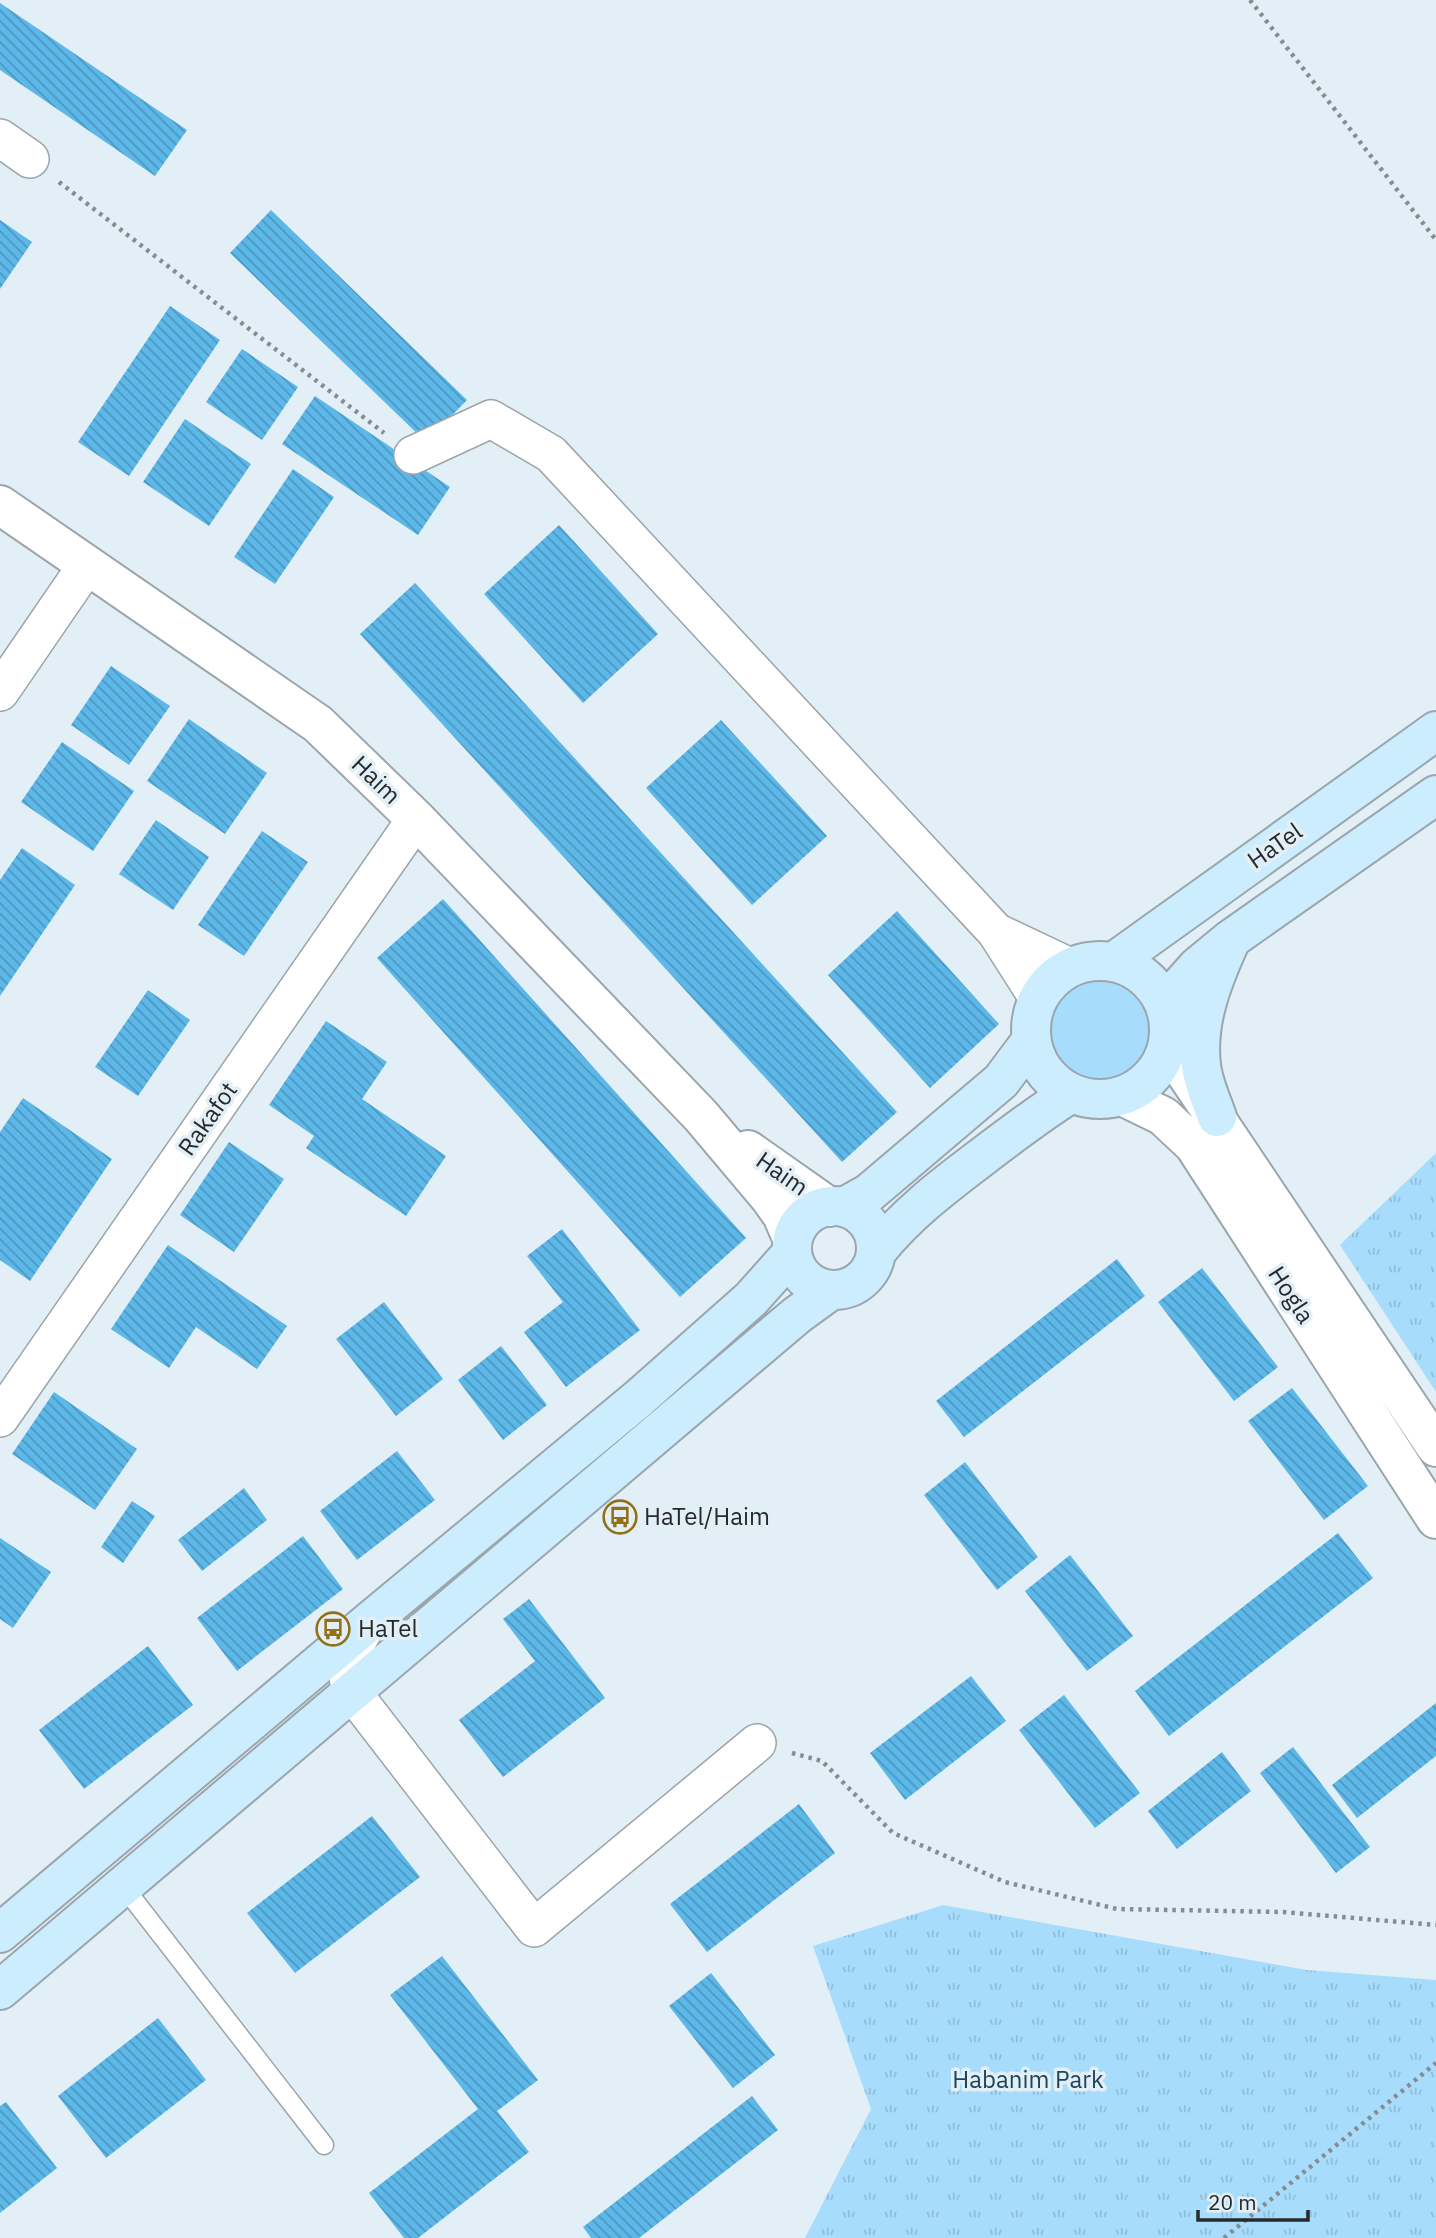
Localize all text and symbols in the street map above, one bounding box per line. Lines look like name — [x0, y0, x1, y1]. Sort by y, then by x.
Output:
street label: Haim — [345, 748, 408, 811]
street label: HaTel — [1241, 815, 1308, 875]
street label: Rakafot — [170, 1075, 244, 1162]
street label: Haim — [750, 1144, 815, 1203]
street label: Hogla — [1261, 1260, 1322, 1329]
bus stop icon: HaTel/Haim — [601, 1498, 639, 1536]
place label: HaTel/Haim — [644, 1500, 770, 1532]
bus stop icon: HaTel — [314, 1610, 352, 1648]
place label: HaTel — [358, 1612, 418, 1644]
park label: Habanim Park — [952, 2063, 1104, 2095]
scale bar — [1198, 2178, 1308, 2222]
text: 20 m — [1208, 2188, 1257, 2216]

